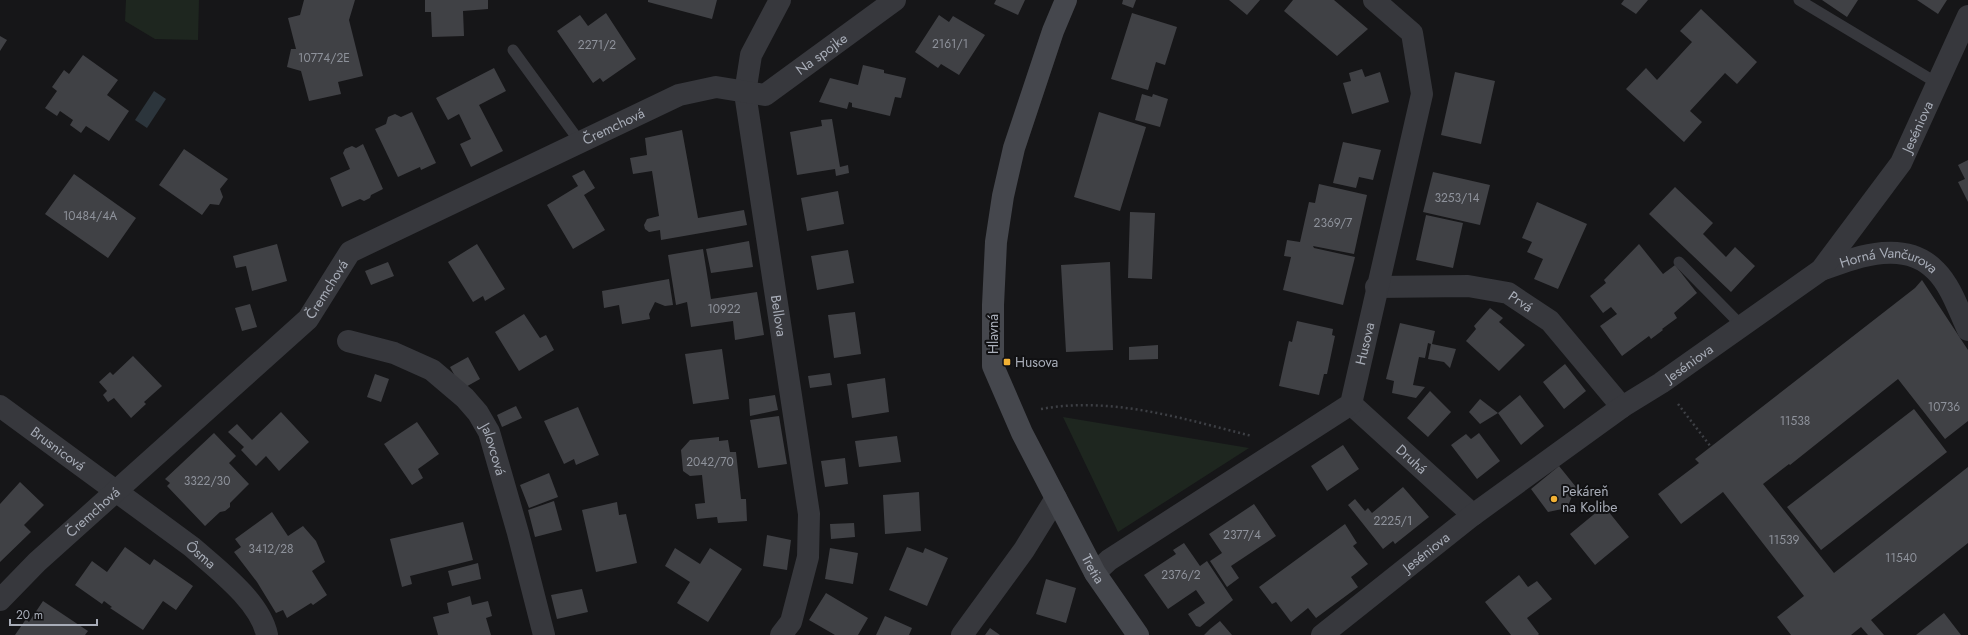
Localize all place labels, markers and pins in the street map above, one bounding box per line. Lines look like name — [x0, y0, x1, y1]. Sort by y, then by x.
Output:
place label: Husova — [1015, 352, 1058, 372]
marker: Husova — [1002, 357, 1012, 367]
place label: Pekáreň na Kolibe — [1562, 481, 1617, 517]
marker: Pekáreň na Kolibe — [1549, 494, 1559, 504]

